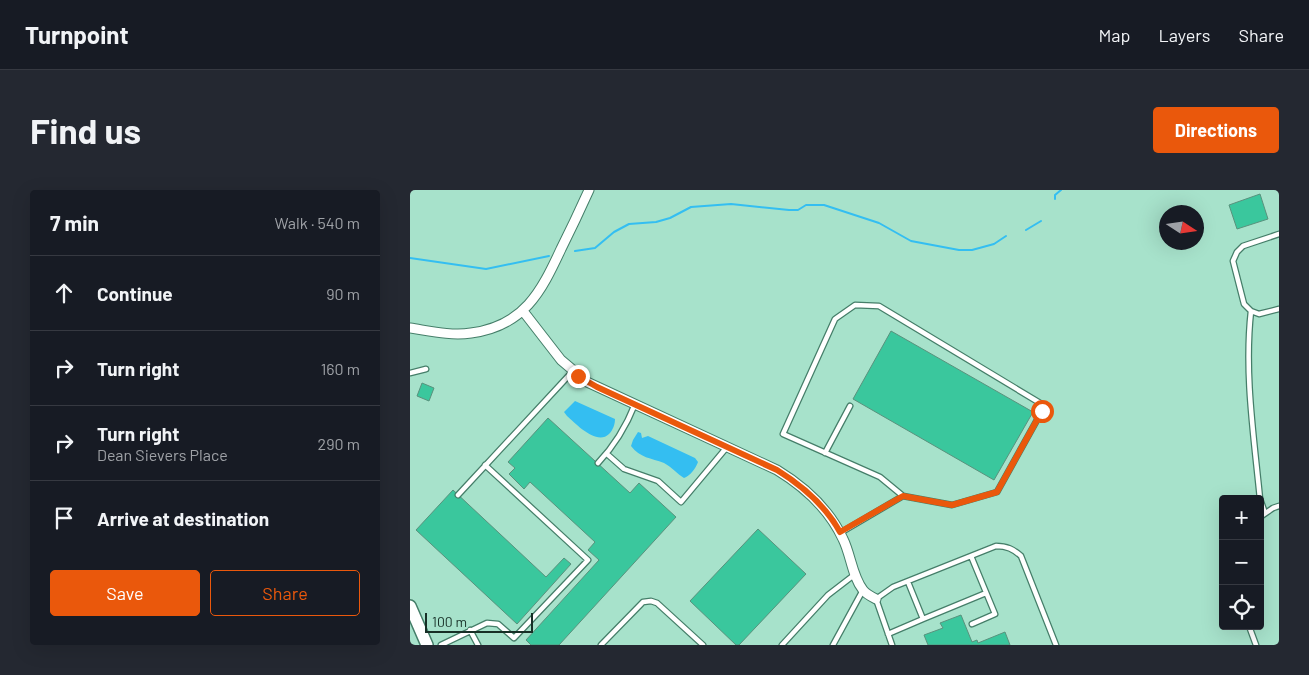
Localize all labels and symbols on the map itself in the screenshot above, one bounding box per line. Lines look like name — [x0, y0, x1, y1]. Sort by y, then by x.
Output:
north arrow — [1159, 205, 1204, 250]
route end — [567, 365, 590, 388]
route start — [1031, 400, 1054, 423]
scale bar — [425, 610, 532, 633]

